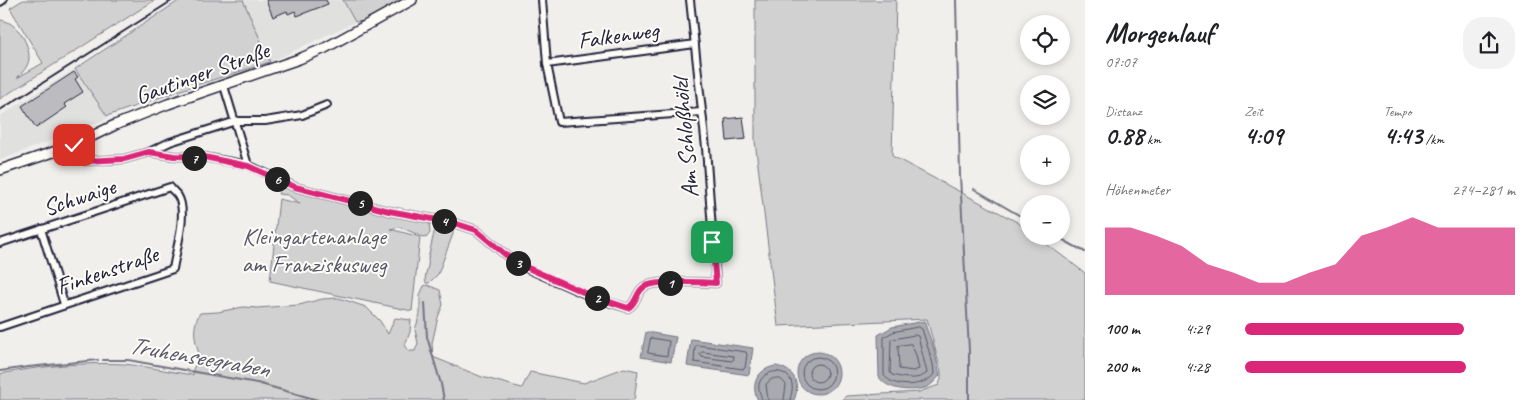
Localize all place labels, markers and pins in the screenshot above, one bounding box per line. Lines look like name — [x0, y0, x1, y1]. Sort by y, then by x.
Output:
pin — [53, 124, 95, 166]
pin: 7 — [182, 146, 206, 170]
pin: 6 — [264, 166, 290, 192]
pin: 5 — [348, 190, 372, 216]
pin: 4 — [432, 208, 456, 234]
pin — [691, 221, 733, 263]
pin: 3 — [506, 250, 530, 276]
pin: 1 — [658, 270, 682, 296]
pin: 2 — [584, 286, 610, 310]

